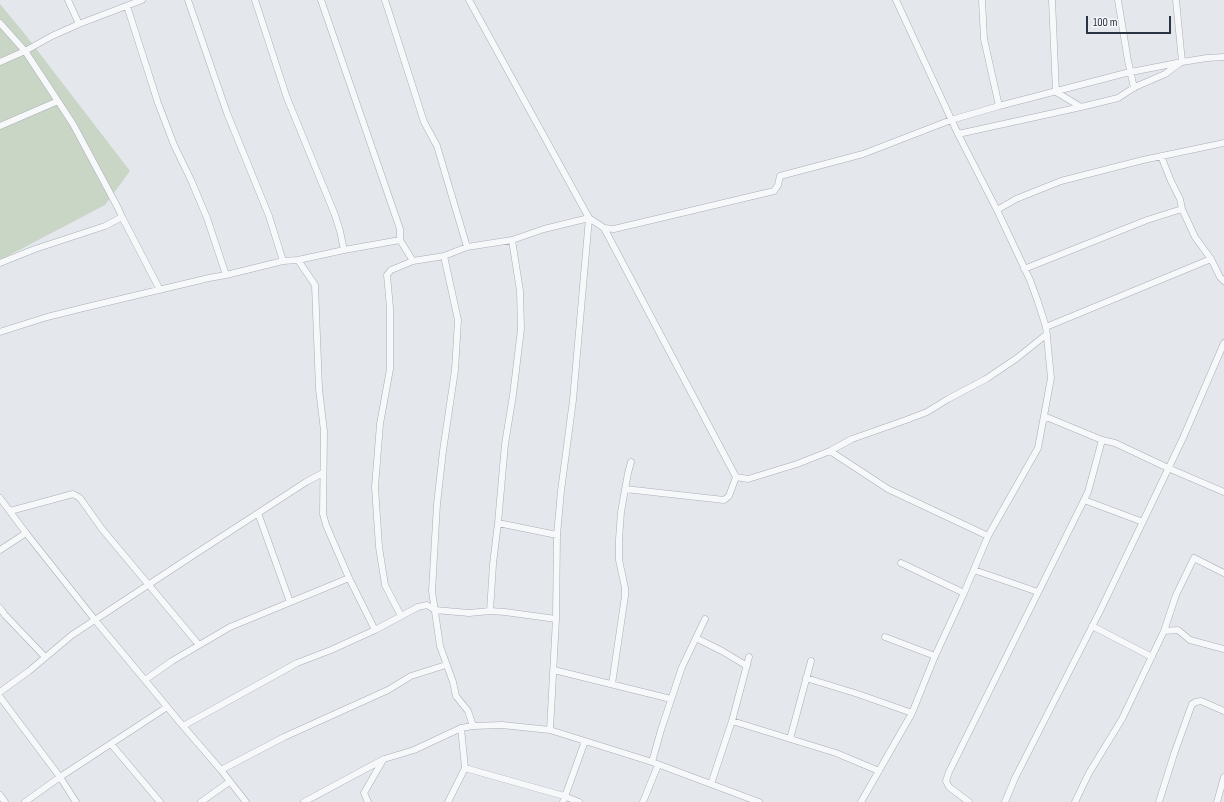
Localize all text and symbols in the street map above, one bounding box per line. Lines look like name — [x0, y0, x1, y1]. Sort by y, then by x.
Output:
scale bar — [1088, 8, 1173, 34]
text: 100 m — [1093, 15, 1118, 30]

